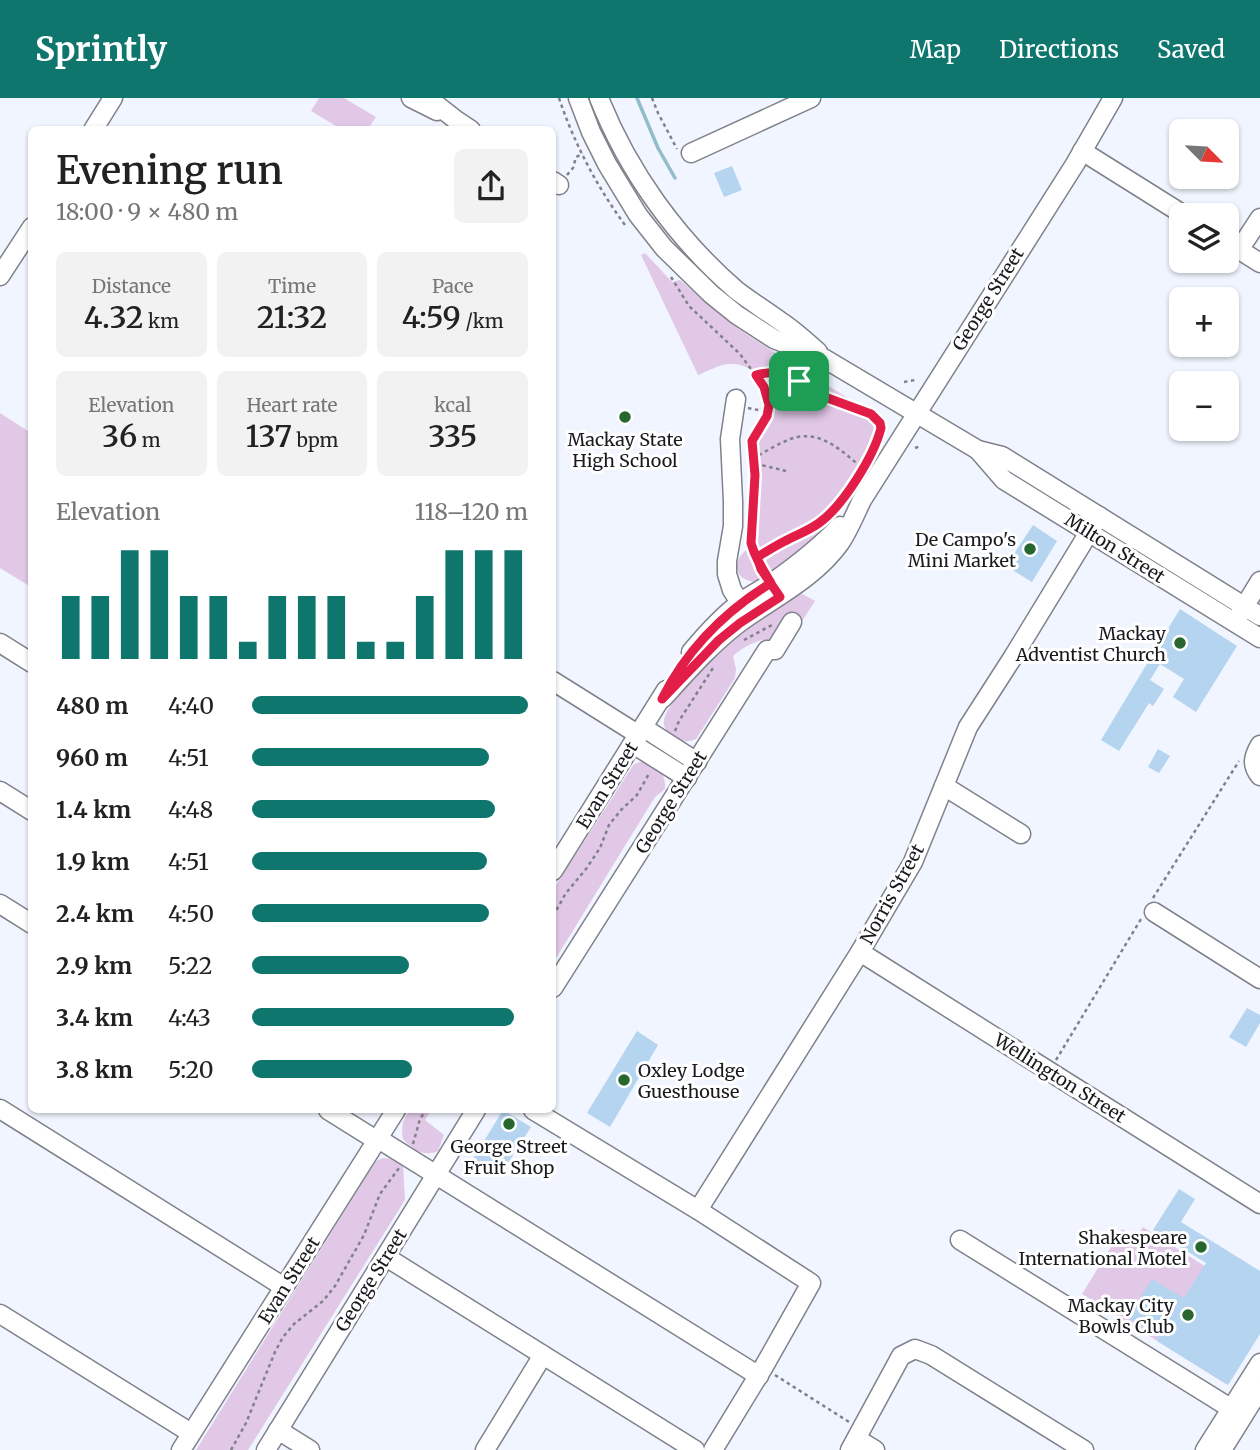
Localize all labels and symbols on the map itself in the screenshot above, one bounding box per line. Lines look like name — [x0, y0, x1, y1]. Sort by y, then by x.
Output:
north arrow — [1169, 119, 1239, 189]
street label: George Street — [947, 243, 1029, 355]
pin — [769, 351, 829, 411]
marker: Mackay State High School — [617, 409, 633, 425]
place label: Mackay State High School — [567, 428, 683, 472]
street label: Milton Street — [1061, 508, 1169, 588]
place label: De Campo's Mini Market — [908, 528, 1016, 572]
marker: De Campo's Mini Market — [1022, 541, 1038, 557]
place label: Mackay Adventist Church — [1015, 622, 1167, 666]
marker: Mackay Adventist Church — [1172, 635, 1188, 651]
street label: Evan Street — [571, 737, 643, 833]
street label: George Street — [630, 746, 712, 858]
street label: Norris Street — [855, 840, 929, 948]
street label: Wellington Street — [989, 1028, 1130, 1128]
place label: Oxley Lodge Guesthouse — [638, 1059, 745, 1103]
marker: Oxley Lodge Guesthouse — [616, 1072, 632, 1088]
marker: George Street Fruit Shop — [501, 1116, 517, 1132]
place label: George Street Fruit Shop — [450, 1135, 568, 1179]
street label: George Street — [330, 1224, 412, 1336]
place label: Shakespeare International Motel — [1019, 1226, 1187, 1270]
street label: Evan Street — [253, 1232, 325, 1328]
marker: Shakespeare International Motel — [1193, 1239, 1209, 1255]
place label: Mackay City Bowls Club — [1067, 1294, 1175, 1338]
marker: Mackay City Bowls Club — [1180, 1307, 1196, 1323]

